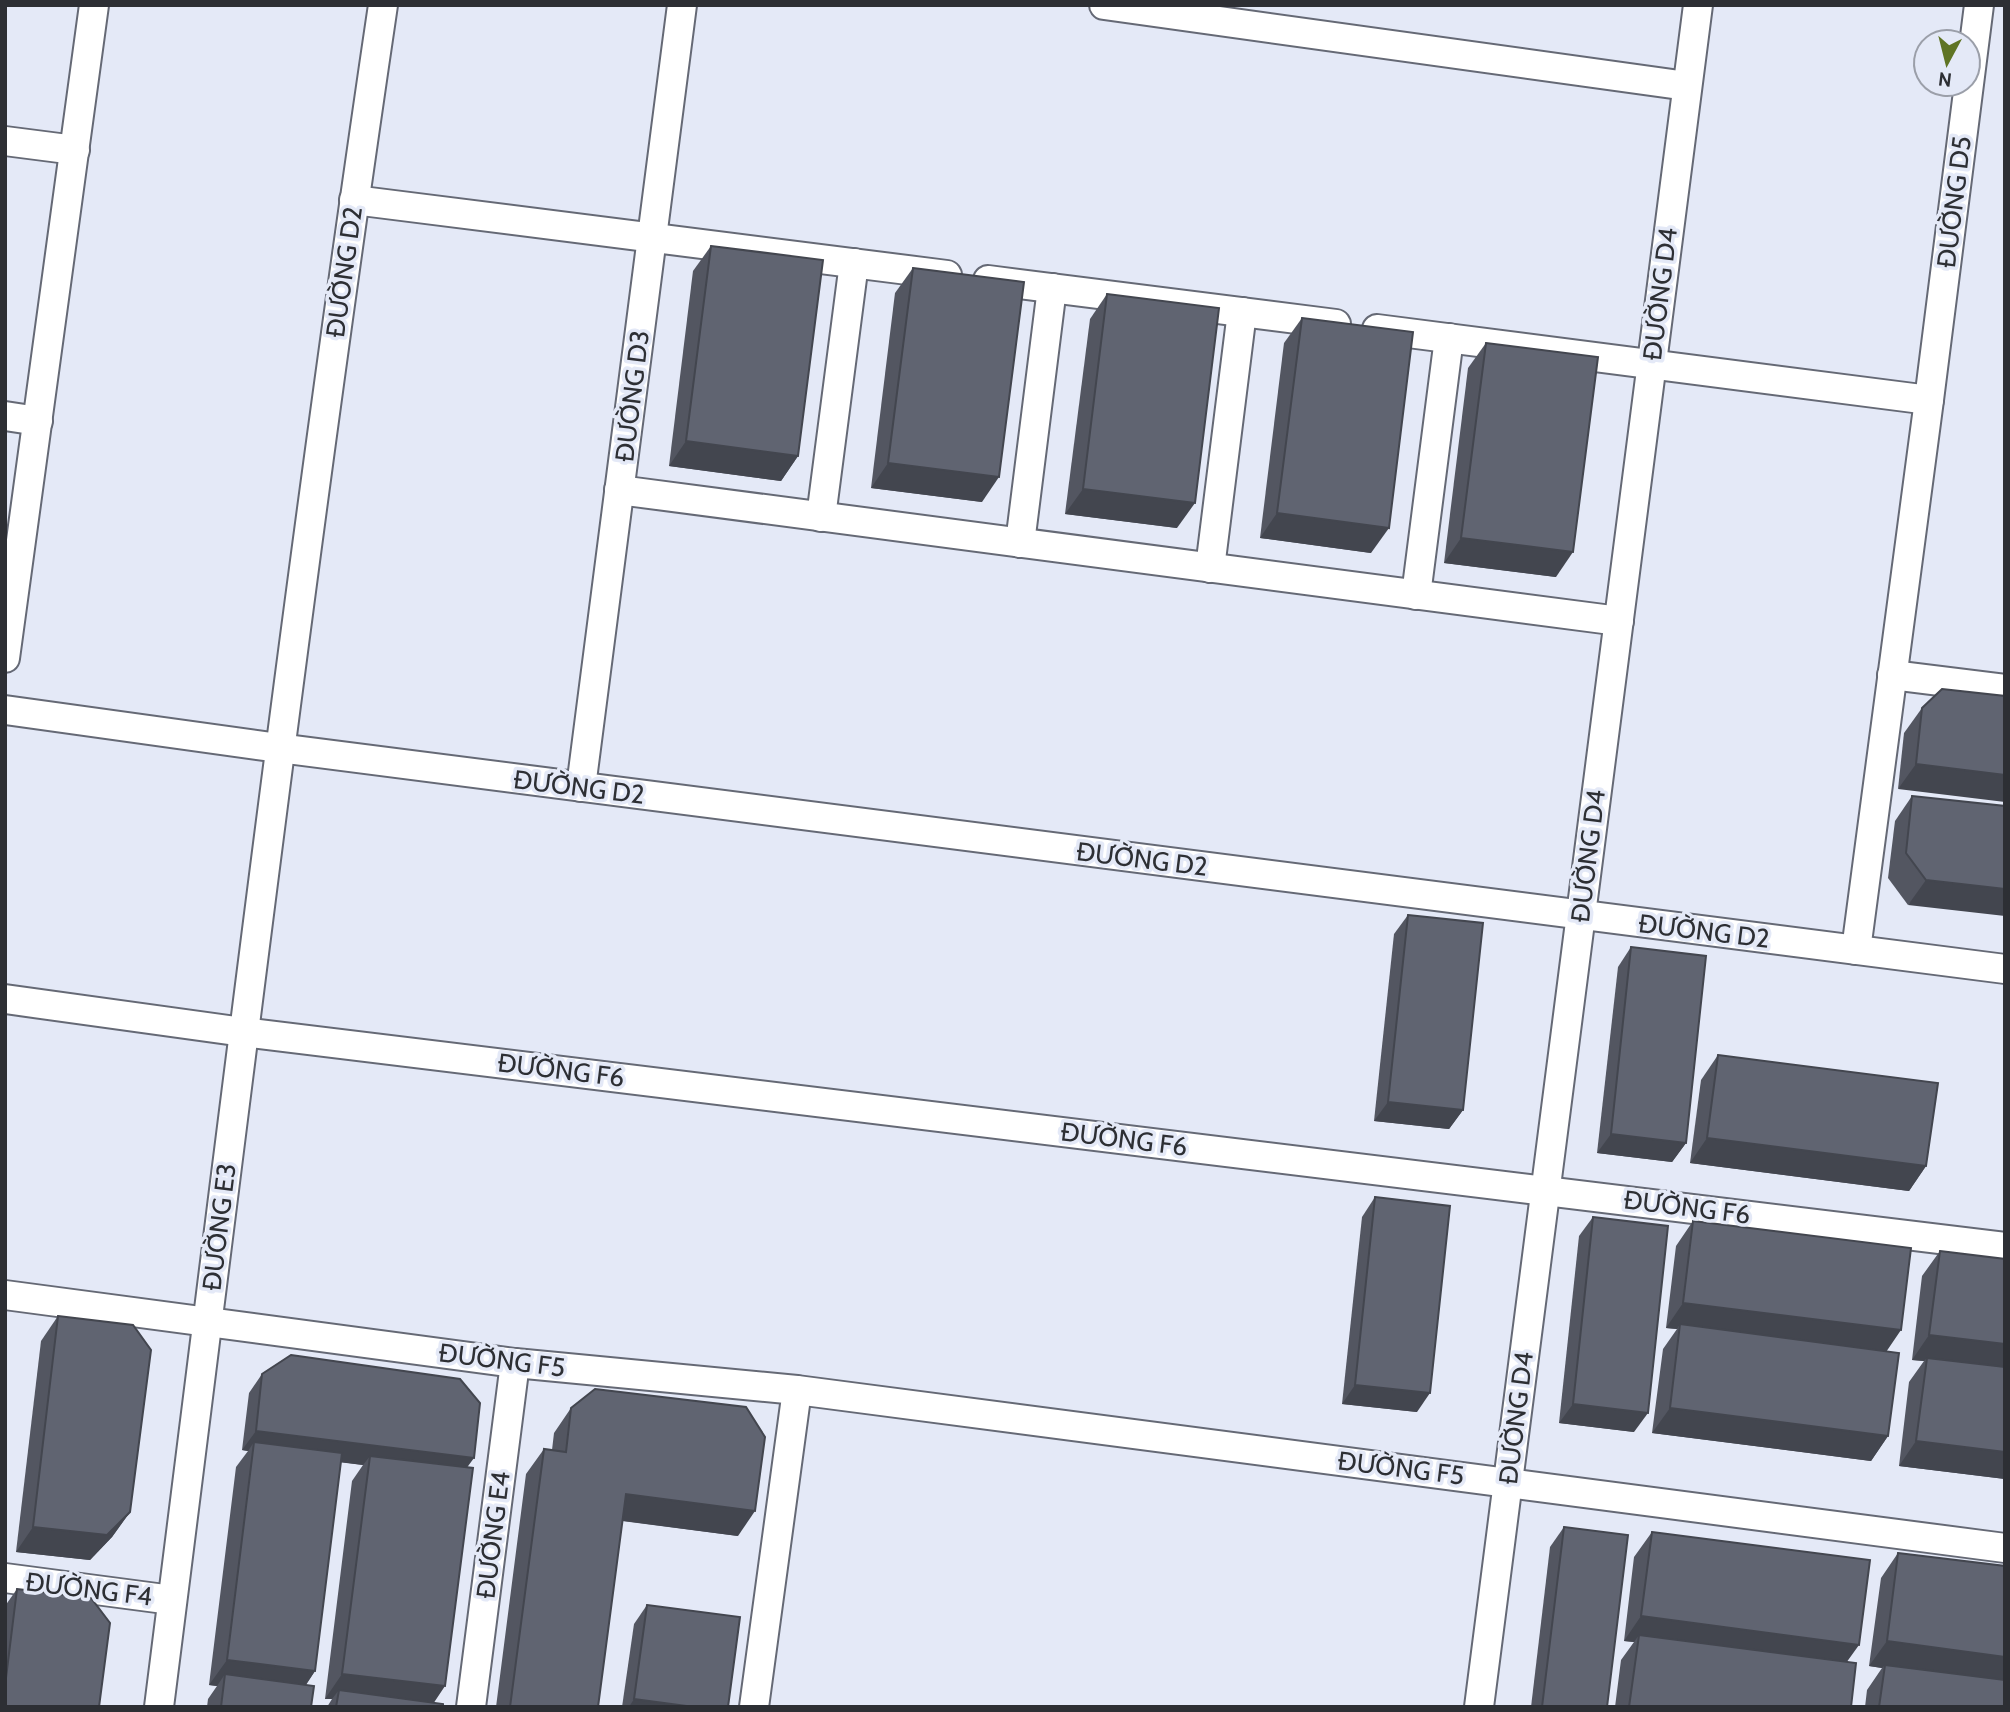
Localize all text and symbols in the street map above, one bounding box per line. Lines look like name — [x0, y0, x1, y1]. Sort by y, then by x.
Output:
north arrow — [1912, 28, 1982, 98]
text: N — [1937, 67, 1953, 92]
street label: ĐƯỜNG D5 — [1930, 134, 1978, 270]
street label: ĐƯỜNG D2 — [319, 204, 369, 340]
street label: ĐƯỜNG D4 — [1636, 226, 1684, 362]
street label: ĐƯỜNG D3 — [608, 328, 656, 464]
street label: ĐƯỜNG D2 — [512, 763, 646, 811]
street label: ĐƯỜNG D4 — [1564, 788, 1612, 924]
street label: ĐƯỜNG D2 — [1075, 835, 1209, 883]
street label: ĐƯỜNG D2 — [1637, 907, 1771, 955]
street label: ĐƯỜNG F6 — [496, 1046, 626, 1094]
street label: ĐƯỜNG F6 — [1059, 1115, 1189, 1163]
street label: ĐƯỜNG E3 — [195, 1162, 243, 1292]
street label: ĐƯỜNG F6 — [1622, 1183, 1752, 1231]
street label: ĐƯỜNG F5 — [437, 1336, 567, 1384]
street label: ĐƯỜNG D4 — [1492, 1350, 1540, 1486]
street label: ĐƯỜNG F5 — [1336, 1444, 1466, 1492]
street label: ĐƯỜNG E4 — [469, 1470, 517, 1600]
street label: ĐƯỜNG F4 — [24, 1565, 154, 1613]

